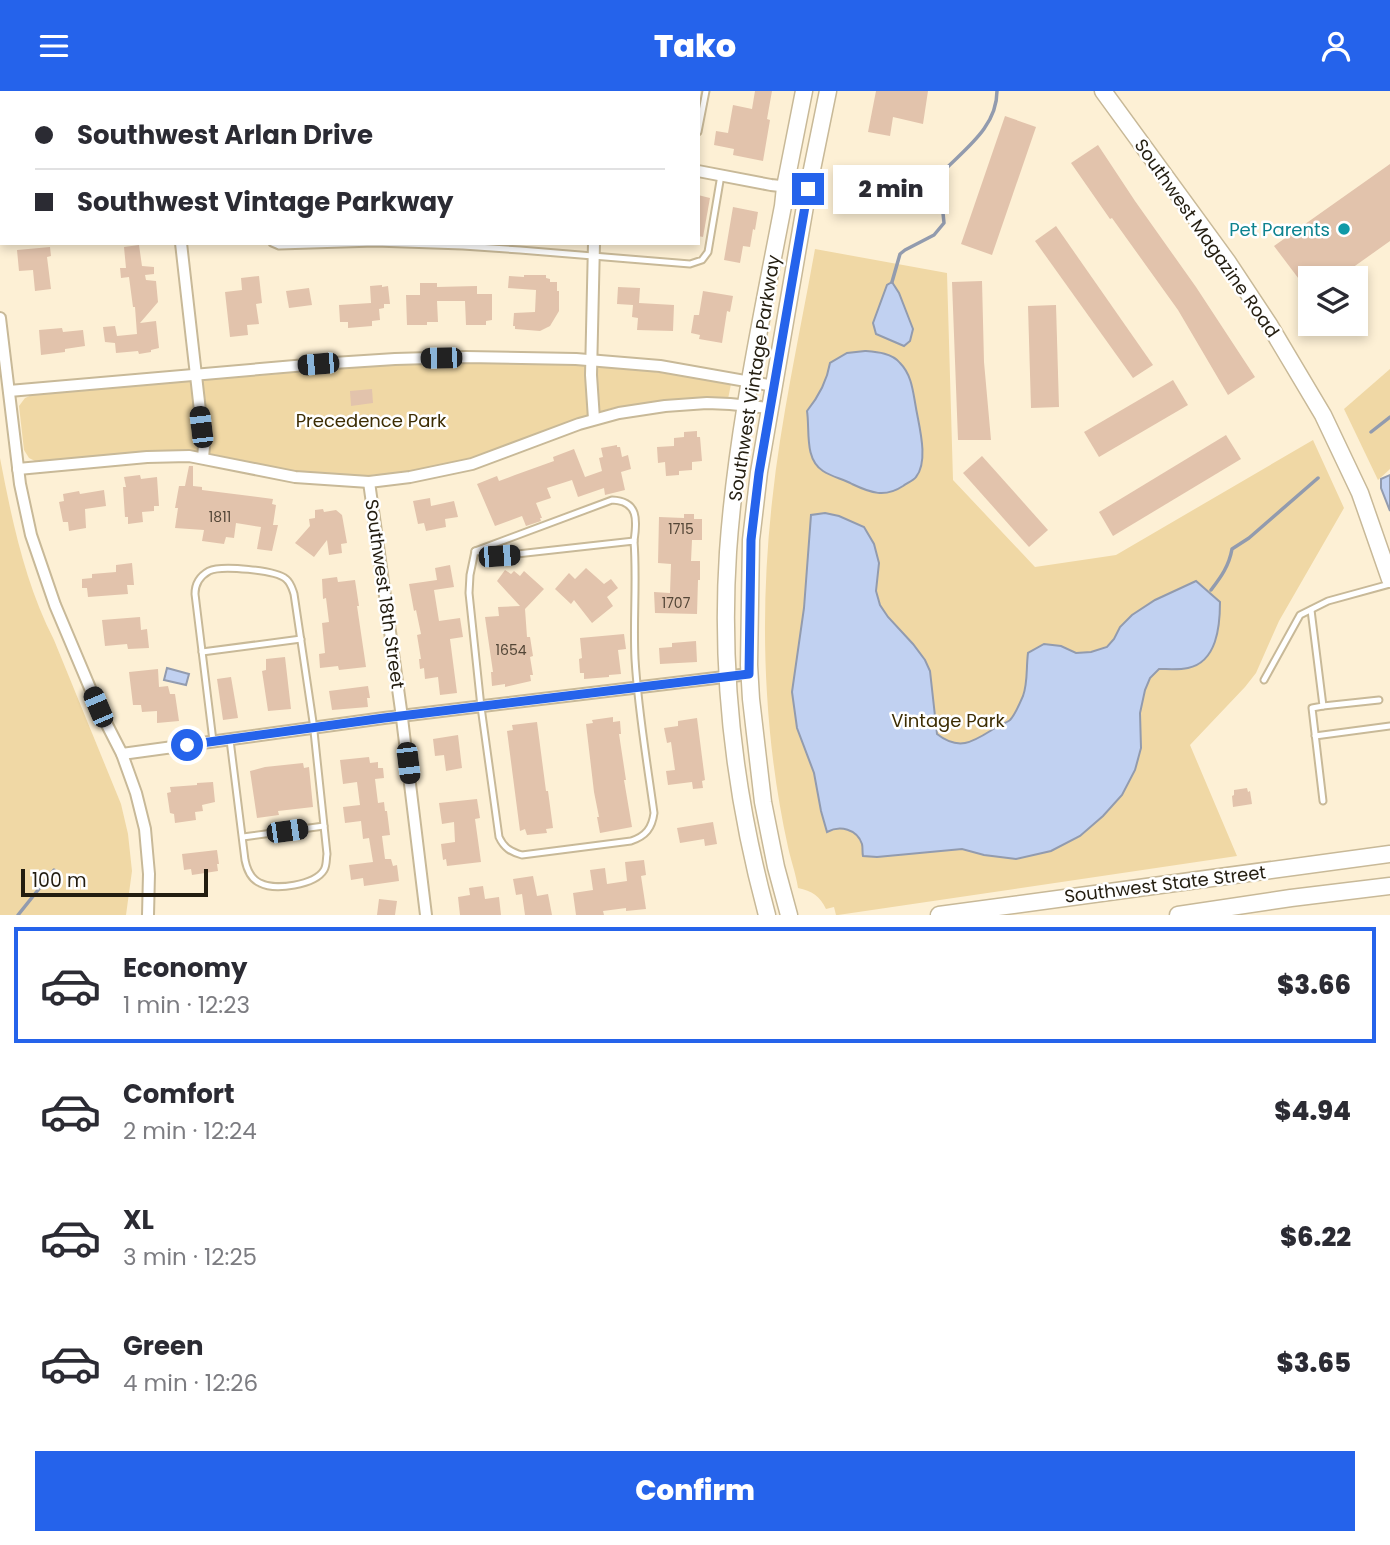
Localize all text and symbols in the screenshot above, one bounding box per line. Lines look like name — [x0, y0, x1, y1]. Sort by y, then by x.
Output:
text: Tako — [654, 23, 736, 68]
icon: menu — [35, 27, 73, 65]
icon: person — [1317, 27, 1355, 65]
text: Southwest Arlan Drive — [77, 117, 373, 153]
street label: Southwest Magazine Road — [1129, 134, 1285, 342]
callout: 2 min — [832, 165, 948, 213]
route end — [792, 173, 824, 205]
text: 2 min — [859, 173, 923, 205]
text: Southwest Vintage Parkway — [77, 184, 454, 220]
place label: Pet Parents — [1229, 217, 1330, 242]
marker: Pet Parents — [1336, 221, 1352, 237]
street label: Southwest Vintage Parkway — [722, 253, 786, 503]
map controls — [1298, 266, 1368, 336]
button: layers — [1298, 266, 1368, 336]
car — [420, 347, 463, 369]
car — [297, 352, 340, 376]
car — [189, 405, 214, 449]
park label: Precedence Park — [296, 408, 447, 433]
street label: Southwest 18th Street — [359, 498, 411, 690]
house number: 1811 — [209, 507, 231, 527]
house number: 1715 — [668, 519, 694, 539]
car — [478, 544, 521, 568]
house number: 1707 — [662, 593, 691, 613]
house number: 1654 — [496, 640, 527, 660]
car — [81, 684, 116, 730]
park label: Vintage Park — [891, 708, 1005, 733]
route start — [171, 729, 203, 761]
car — [396, 741, 421, 785]
car — [265, 818, 310, 844]
street label: Southwest State Street — [1063, 859, 1267, 909]
scale bar — [21, 866, 208, 898]
text: 100 m — [32, 867, 87, 894]
text: Economy — [123, 950, 247, 986]
icon: car — [39, 954, 102, 1017]
text: $3.66 — [1277, 967, 1351, 1003]
text: 1 min · 12:23 — [123, 989, 250, 1021]
text: Comfort — [123, 1076, 235, 1112]
icon: car — [39, 1080, 102, 1143]
text: $4.94 — [1274, 1093, 1351, 1129]
text: 2 min · 12:24 — [123, 1115, 257, 1147]
text: XL — [123, 1202, 154, 1238]
icon: car — [39, 1206, 102, 1269]
text: $6.22 — [1280, 1219, 1351, 1255]
text: 3 min · 12:25 — [123, 1241, 257, 1273]
text: Green — [123, 1328, 204, 1364]
icon: car — [39, 1332, 102, 1395]
text: $3.65 — [1277, 1345, 1351, 1381]
text: 4 min · 12:26 — [123, 1367, 258, 1399]
button: Confirm — [35, 1451, 1355, 1531]

